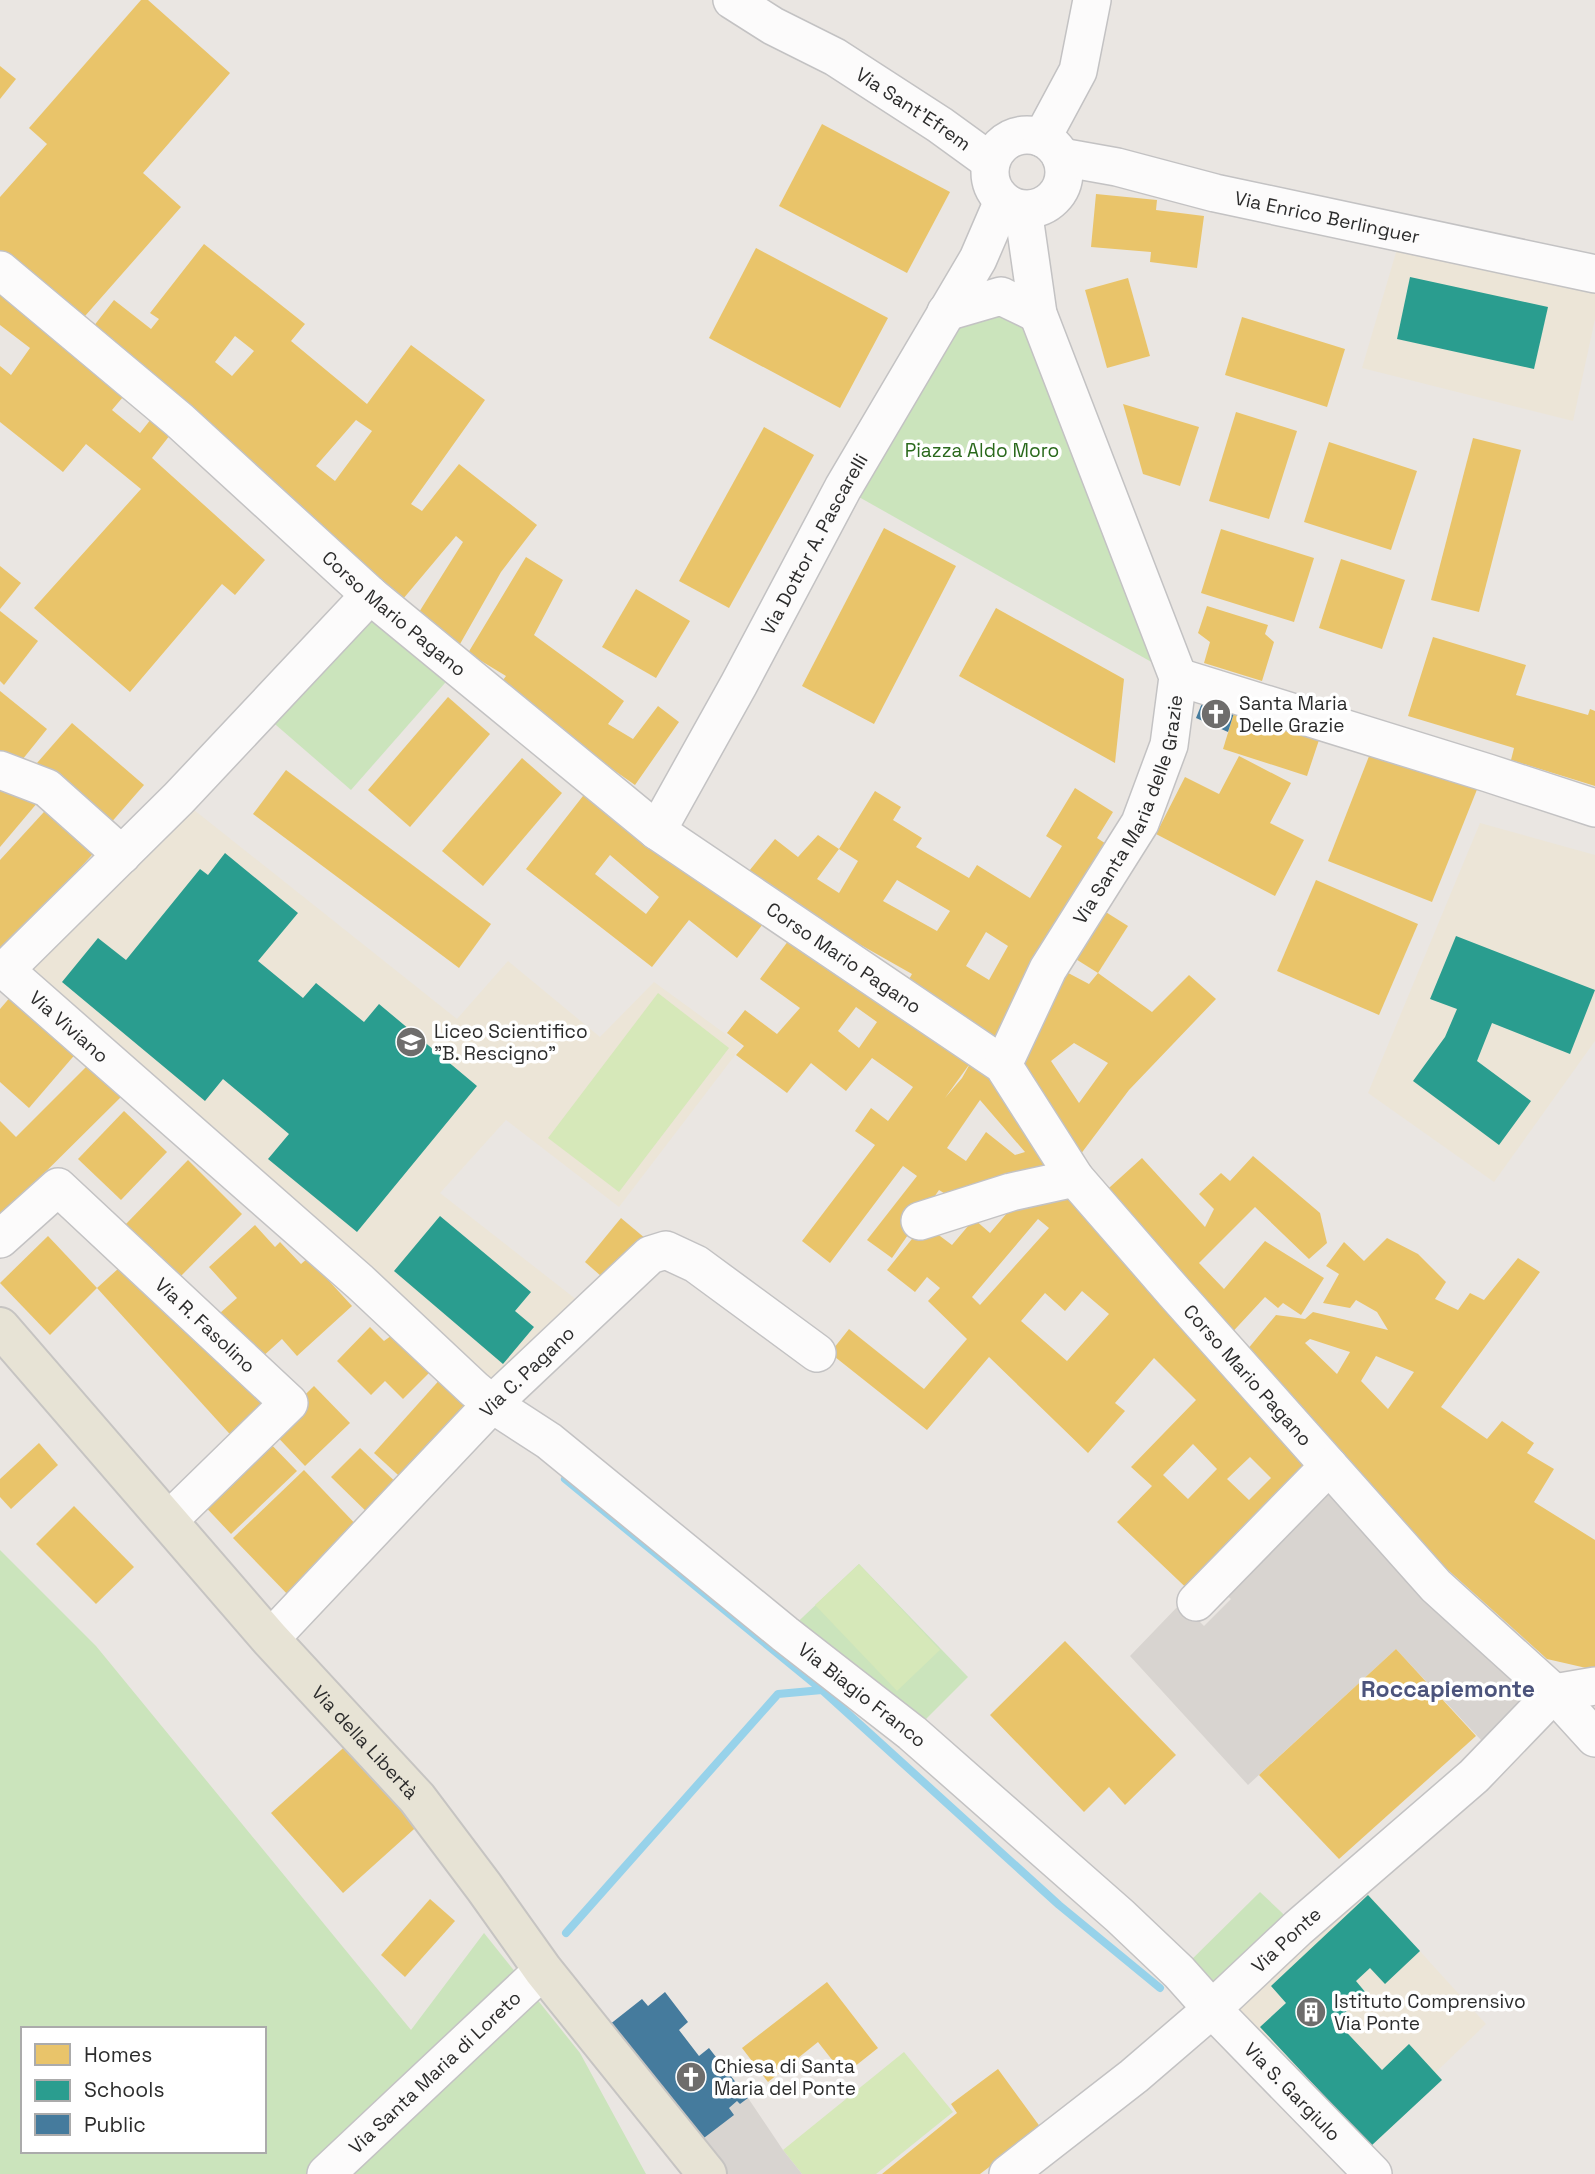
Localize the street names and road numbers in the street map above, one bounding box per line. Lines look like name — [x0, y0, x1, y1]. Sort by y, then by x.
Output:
street label: Via Sant'Efrem — [851, 62, 976, 156]
street label: Via Enrico Berlinguer — [1232, 186, 1422, 249]
street label: Via Dottor A. Pascarelli — [755, 449, 874, 639]
street label: Corso Mario Pagano — [317, 545, 471, 682]
street label: Via Santa Maria delle Grazie — [1067, 693, 1189, 929]
street label: Corso Mario Pagano — [761, 897, 926, 1019]
street label: Via Viviano — [24, 985, 114, 1069]
street label: Via R. Fasolino — [150, 1272, 261, 1379]
street label: Corso Mario Pagano — [1178, 1299, 1317, 1452]
street label: Via C. Pagano — [474, 1321, 580, 1423]
street label: Via Biagio Franco — [793, 1637, 932, 1753]
street label: Via della Libertà — [306, 1680, 424, 1805]
street label: Via Ponte — [1246, 1902, 1327, 1978]
street label: Via Santa Maria di Loreto — [343, 1985, 526, 2159]
street label: Via S. Gargiulo — [1239, 2037, 1346, 2147]

